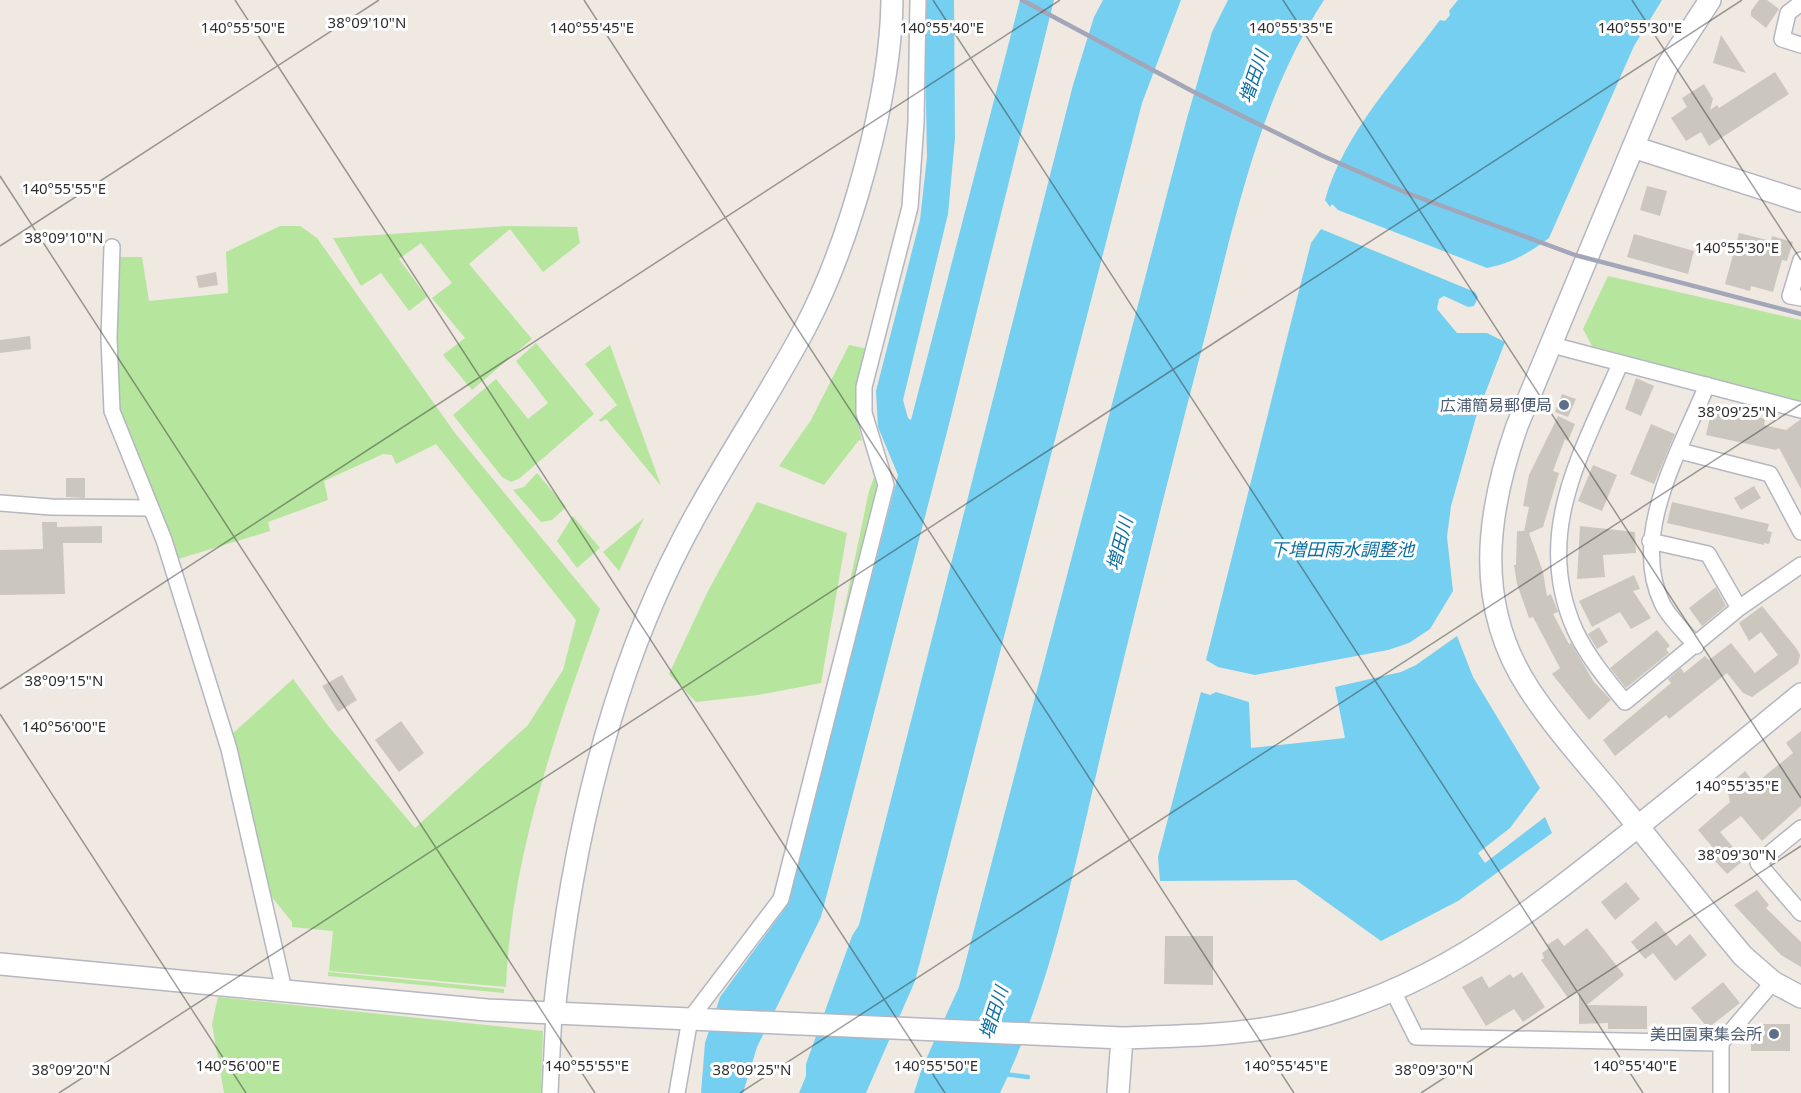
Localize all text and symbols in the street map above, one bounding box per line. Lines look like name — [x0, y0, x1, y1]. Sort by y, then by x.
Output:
text: 38°09'10"N — [328, 12, 406, 32]
text: 140°55'50"E — [201, 17, 285, 37]
text: 140°55'45"E — [550, 17, 634, 37]
text: 140°55'40"E — [900, 17, 984, 37]
text: 140°55'35"E — [1249, 17, 1333, 37]
text: 140°55'30"E — [1598, 17, 1682, 37]
water label: 増田川 — [1233, 45, 1274, 106]
text: 140°55'55"E — [22, 178, 106, 198]
text: 38°09'10"N — [25, 227, 103, 247]
text: 140°55'30"E — [1695, 237, 1779, 257]
place label: 広浦簡易郵便局 — [1440, 394, 1552, 416]
marker: 広浦簡易郵便局 — [1557, 398, 1571, 412]
text: 38°09'25"N — [1698, 401, 1776, 421]
water label: 増田川 — [1100, 513, 1138, 573]
water label: 下増田雨水調整池 — [1270, 537, 1416, 561]
text: 38°09'15"N — [25, 670, 103, 690]
text: 140°56'00"E — [22, 716, 106, 736]
text: 140°55'35"E — [1695, 775, 1779, 795]
text: 38°09'30"N — [1698, 844, 1776, 864]
water label: 増田川 — [973, 981, 1013, 1042]
place label: 美田園東集会所 — [1650, 1023, 1762, 1045]
marker: 美田園東集会所 — [1767, 1027, 1781, 1041]
text: 140°56'00"E — [196, 1055, 280, 1075]
text: 140°55'55"E — [545, 1055, 629, 1075]
text: 140°55'50"E — [894, 1055, 978, 1075]
text: 140°55'45"E — [1244, 1055, 1328, 1075]
text: 140°55'40"E — [1593, 1055, 1677, 1075]
text: 38°09'20"N — [32, 1059, 110, 1079]
text: 38°09'25"N — [713, 1059, 791, 1079]
text: 38°09'30"N — [1395, 1059, 1473, 1079]

